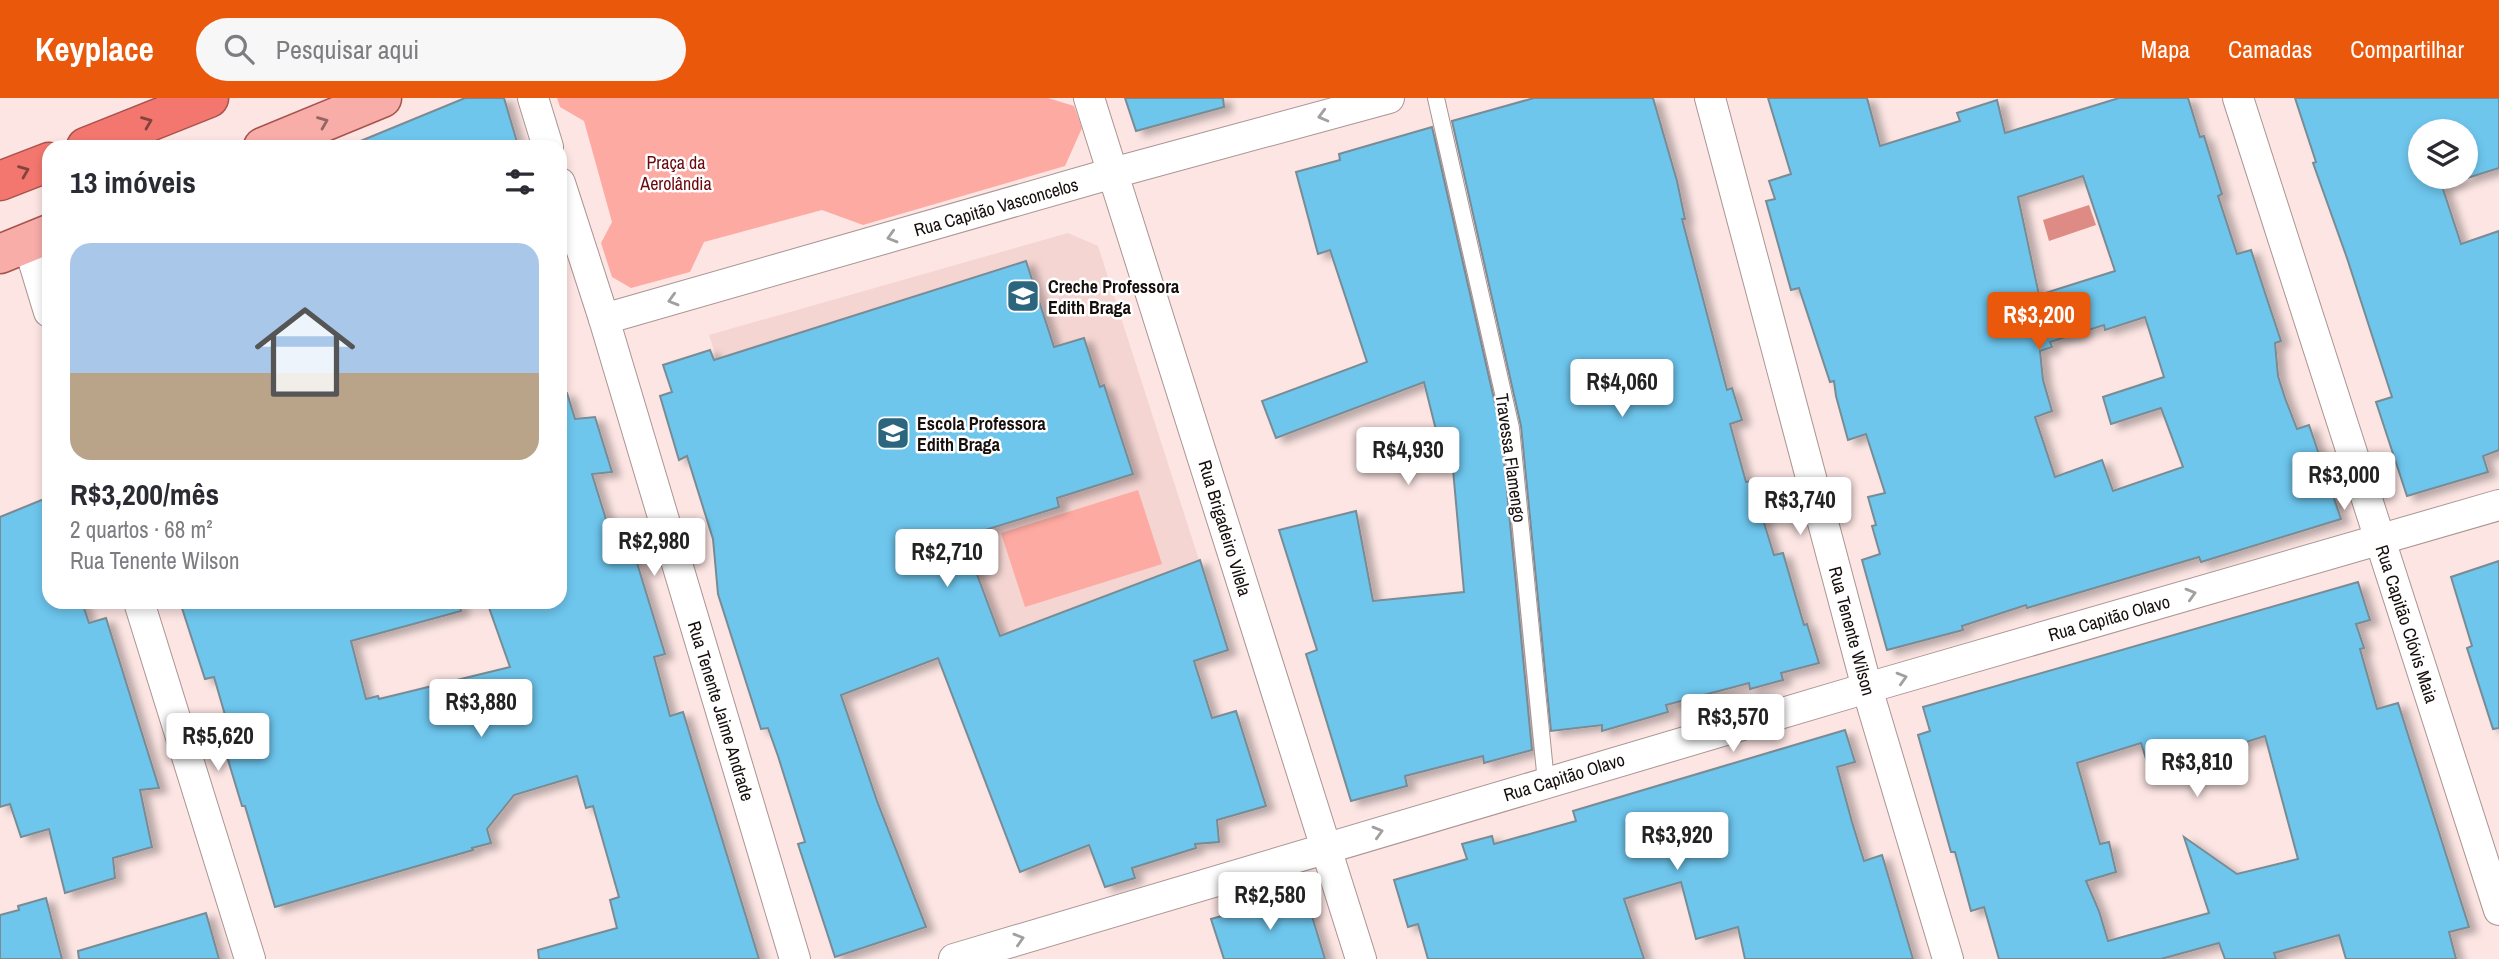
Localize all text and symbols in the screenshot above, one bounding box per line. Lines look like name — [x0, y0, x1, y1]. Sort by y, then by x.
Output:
search box — [196, 18, 686, 81]
text: Keyplace — [35, 27, 154, 71]
icon: search — [220, 30, 258, 68]
text: Pesquisar aqui — [276, 32, 419, 67]
text: Mapa — [2141, 33, 2190, 65]
text: Camadas — [2228, 33, 2312, 65]
text: Compartilhar — [2350, 33, 2464, 65]
one-way arrow — [1317, 108, 1329, 122]
one-way arrow — [141, 117, 153, 131]
one-way arrow — [316, 117, 328, 131]
map controls — [2408, 119, 2478, 189]
button: layers — [2408, 119, 2478, 189]
park label: Praça da Aerolândia — [639, 150, 712, 196]
text: 13 imóveis — [70, 162, 196, 202]
icon: filters — [501, 163, 539, 201]
one-way arrow — [18, 166, 30, 180]
street label: Rua Capitão Vasconcelos — [911, 172, 1081, 242]
one-way arrow — [886, 229, 898, 244]
place label: Creche Professora Edith Braga — [1048, 274, 1180, 320]
school or university icon: Creche Professora Edith Braga — [1004, 277, 1042, 315]
icon: home — [242, 289, 368, 415]
one-way arrow — [667, 291, 679, 306]
pin: R$3,200 — [1974, 292, 2104, 352]
text: R$3,200 — [2003, 299, 2075, 330]
pin: R$4,060 — [1557, 360, 1687, 419]
text: R$4,060 — [1586, 366, 1658, 397]
street label: Travessa Flamengo — [1490, 392, 1532, 524]
place label: Escola Professora Edith Braga — [917, 411, 1047, 457]
school or university icon: Escola Professora Edith Braga — [874, 414, 912, 452]
pin: R$4,930 — [1343, 428, 1473, 487]
text: R$4,930 — [1372, 434, 1444, 465]
pin: R$3,000 — [2279, 452, 2409, 512]
street label: Rua Brigadeiro Vilela — [1192, 457, 1258, 599]
text: R$3,000 — [2308, 459, 2380, 490]
text: R$3,200/mês — [70, 474, 219, 514]
pin: R$3,740 — [1735, 478, 1865, 537]
text: R$3,740 — [1764, 484, 1836, 515]
text: 2 quartos · 68 m² — [70, 514, 213, 545]
pin: R$2,980 — [589, 518, 719, 578]
text: R$2,980 — [618, 525, 690, 556]
pin: R$2,710 — [882, 530, 1012, 589]
text: R$2,710 — [911, 536, 983, 567]
street label: Rua Capitão Clóvis Maia — [2370, 542, 2444, 706]
text: Rua Tenente Wilson — [70, 545, 240, 576]
street label: Rua Tenente Wilson — [1823, 564, 1881, 698]
one-way arrow — [2185, 588, 2197, 603]
street label: Rua Capitão Olavo — [2045, 589, 2173, 647]
street label: Rua Tenente Jaime Andrade — [682, 618, 760, 804]
one-way arrow — [1895, 672, 1907, 686]
pin: R$3,880 — [416, 680, 546, 739]
text: R$3,880 — [445, 686, 517, 717]
pin: R$3,570 — [1668, 694, 1798, 754]
text: R$3,570 — [1697, 701, 1769, 732]
pin: R$5,620 — [153, 714, 283, 773]
text: R$5,620 — [182, 720, 254, 751]
pin: R$3,810 — [2132, 740, 2262, 799]
text: R$3,810 — [2161, 746, 2233, 777]
street label: Rua Capitão Olavo — [1500, 747, 1628, 807]
pin: R$3,920 — [1612, 812, 1742, 872]
text: R$3,920 — [1641, 819, 1713, 850]
one-way arrow — [1372, 826, 1384, 840]
pin: R$2,580 — [1205, 872, 1335, 932]
text: R$2,580 — [1234, 879, 1306, 910]
one-way arrow — [1013, 933, 1025, 948]

